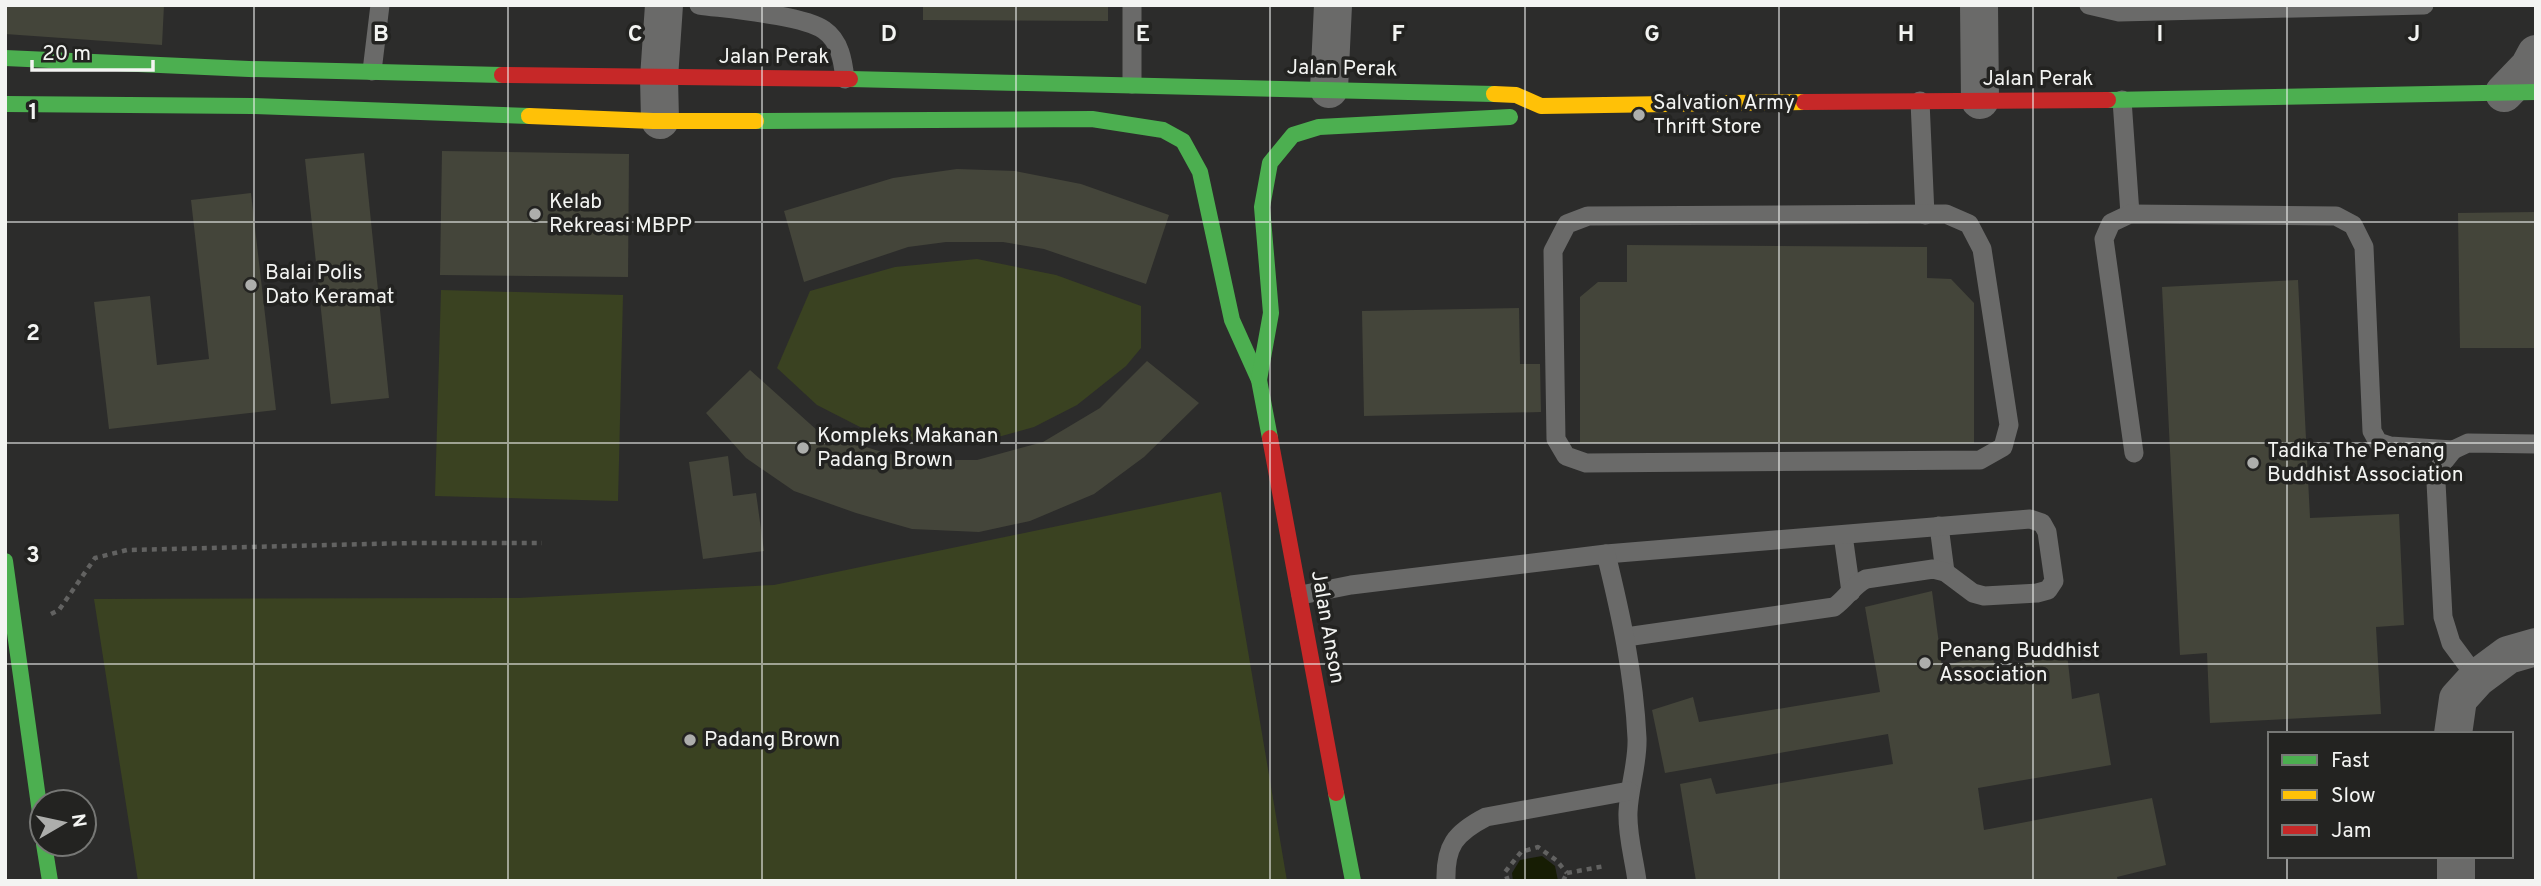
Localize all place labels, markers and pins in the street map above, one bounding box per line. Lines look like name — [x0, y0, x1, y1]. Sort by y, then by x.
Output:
place label: Salvation Army Thrift Store — [1653, 90, 1795, 141]
marker: Salvation Army Thrift Store — [1631, 107, 1647, 123]
place label: Kelab Rekreasi MBPP — [549, 189, 692, 240]
marker: Kelab Rekreasi MBPP — [527, 206, 543, 222]
place label: Balai Polis Dato Keramat — [265, 260, 395, 311]
marker: Balai Polis Dato Keramat — [243, 277, 259, 293]
place label: Kompleks Makanan Padang Brown — [817, 423, 999, 474]
place label: Tadika The Penang Buddhist Association — [2267, 438, 2463, 489]
marker: Kompleks Makanan Padang Brown — [795, 440, 811, 456]
marker: Tadika The Penang Buddhist Association — [2245, 455, 2261, 471]
place label: Penang Buddhist Association — [1939, 638, 2100, 689]
marker: Penang Buddhist Association — [1917, 655, 1933, 671]
place label: Padang Brown — [704, 727, 840, 754]
marker: Padang Brown — [682, 732, 698, 748]

